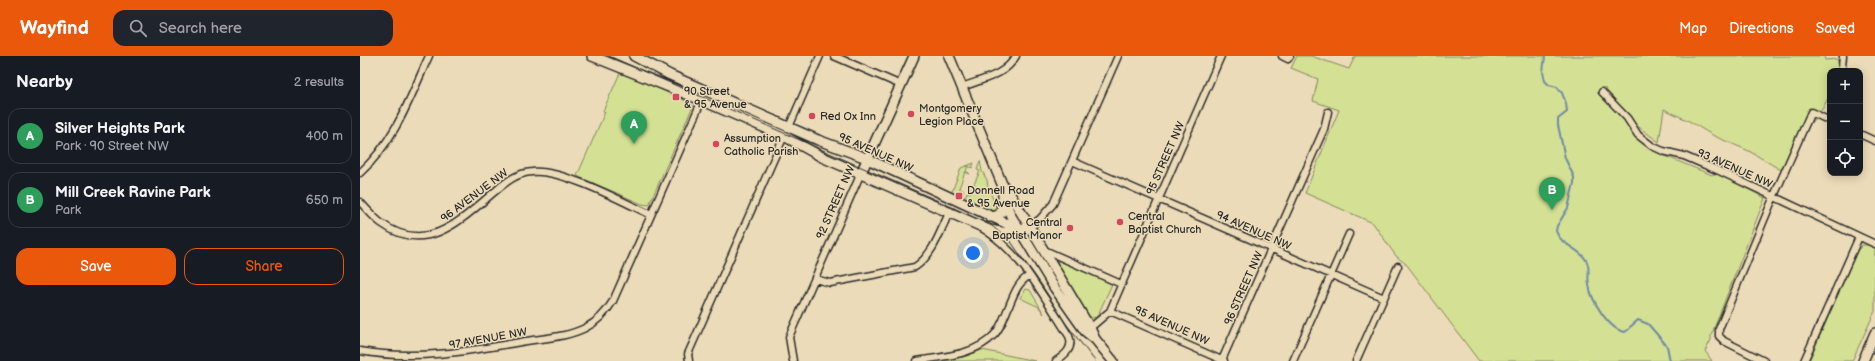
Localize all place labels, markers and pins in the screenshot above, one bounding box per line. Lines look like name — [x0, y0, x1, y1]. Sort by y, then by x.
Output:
place label: 90 Street & 95 Avenue — [684, 85, 747, 111]
marker: 90 Street & 95 Avenue — [671, 92, 681, 102]
place label: Montgomery Legion Place — [919, 102, 984, 128]
marker: Montgomery Legion Place — [906, 109, 916, 119]
place label: Red Ox Inn — [820, 110, 876, 123]
pin: A — [621, 111, 647, 144]
marker: Red Ox Inn — [807, 111, 817, 121]
place label: Assumption Catholic Parish — [724, 132, 798, 158]
marker: Assumption Catholic Parish — [711, 139, 721, 149]
pin: B — [1539, 177, 1565, 210]
place label: Donnell Road & 95 Avenue — [967, 184, 1035, 210]
marker: Donnell Road & 95 Avenue — [954, 191, 964, 201]
place label: Central Baptist Church — [1128, 210, 1201, 236]
place label: Central Baptist Manor — [992, 216, 1063, 242]
marker: Central Baptist Church — [1115, 217, 1125, 227]
marker: Central Baptist Manor — [1065, 223, 1075, 233]

